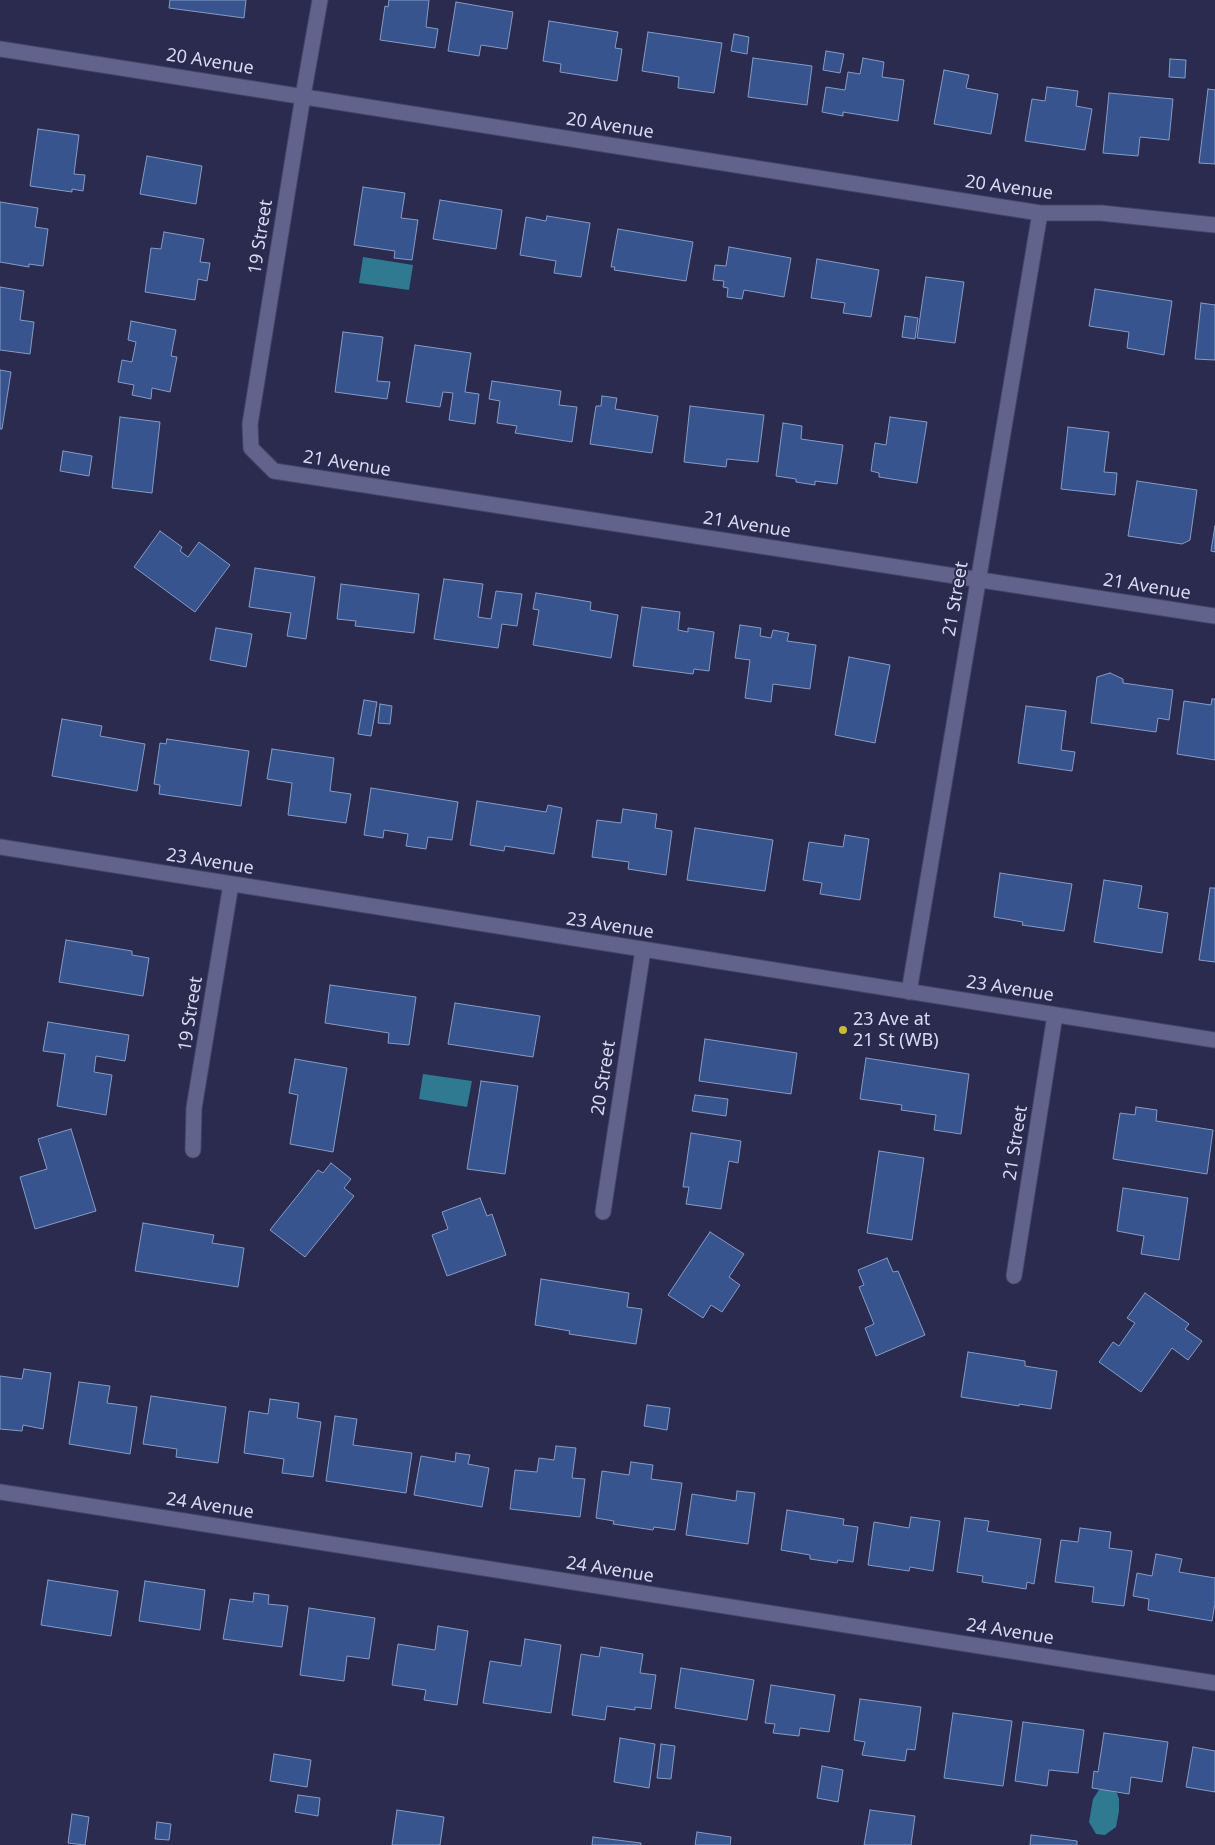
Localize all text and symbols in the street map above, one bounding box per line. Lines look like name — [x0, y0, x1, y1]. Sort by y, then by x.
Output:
street label: 20 Avenue — [165, 44, 255, 80]
street label: 20 Avenue — [565, 108, 655, 144]
street label: 20 Avenue — [964, 171, 1054, 205]
street label: 19 Street — [244, 198, 278, 276]
street label: 21 Avenue — [302, 446, 392, 482]
street label: 21 Avenue — [702, 507, 792, 543]
street label: 21 Street — [939, 560, 973, 638]
street label: 21 Avenue — [1102, 569, 1192, 605]
street label: 23 Avenue — [165, 844, 255, 880]
street label: 23 Avenue — [565, 908, 655, 944]
street label: 23 Avenue — [965, 971, 1055, 1007]
street label: 19 Street — [174, 975, 208, 1053]
place label: 23 Ave at 21 St (WB) — [853, 1009, 939, 1052]
marker: 23 Ave at 21 St (WB) — [837, 1024, 849, 1036]
street label: 20 Street — [587, 1039, 621, 1117]
street label: 21 Street — [999, 1104, 1033, 1182]
street label: 24 Avenue — [165, 1488, 255, 1524]
street label: 24 Avenue — [565, 1552, 655, 1588]
street label: 24 Avenue — [965, 1614, 1055, 1650]

